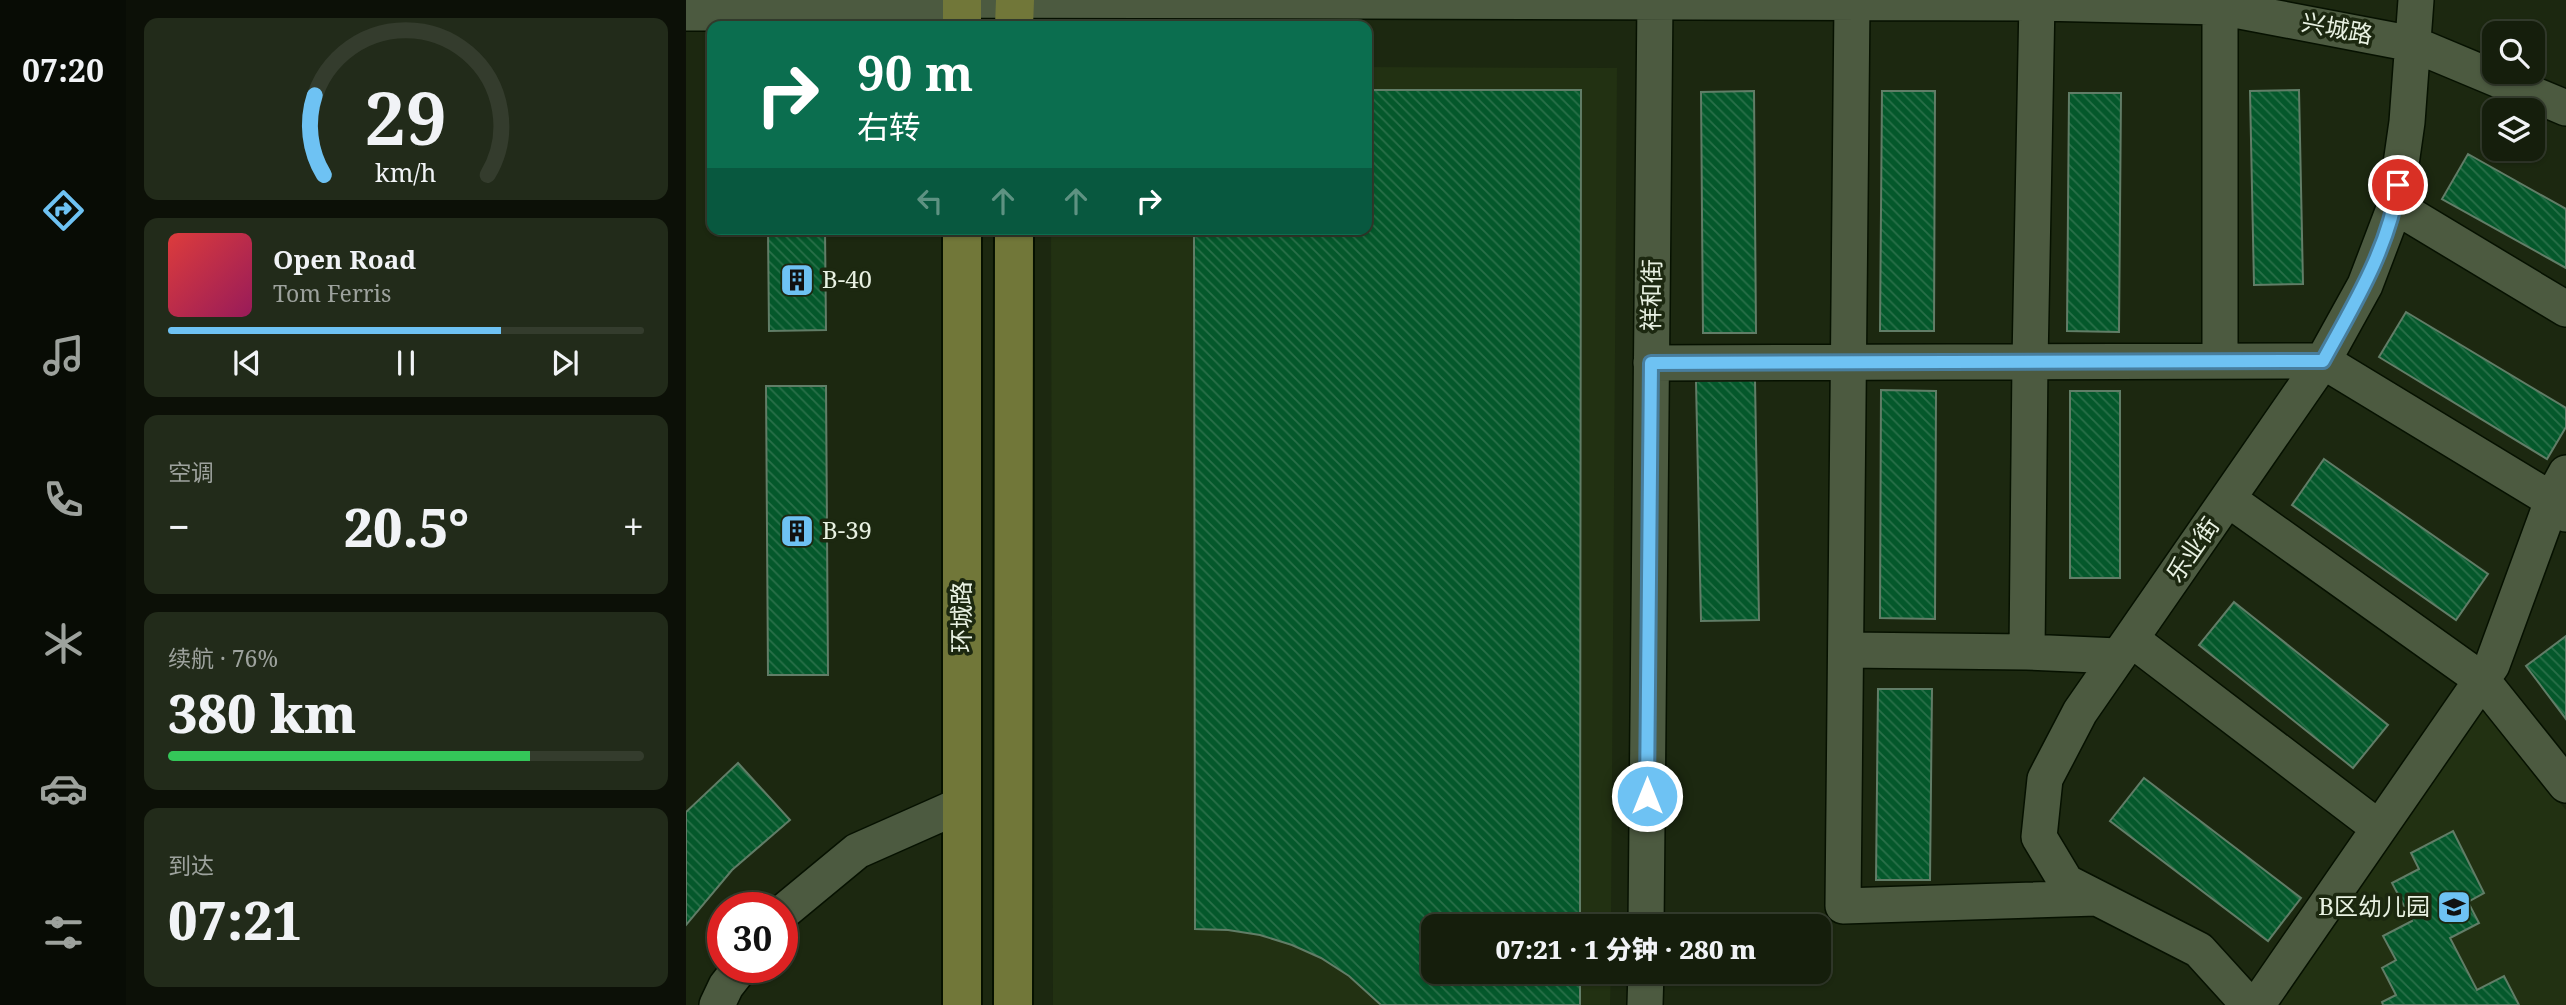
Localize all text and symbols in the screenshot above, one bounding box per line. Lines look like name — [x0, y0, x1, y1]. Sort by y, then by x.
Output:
street label: 兴城路 — [2299, 4, 2376, 51]
map controls — [2482, 21, 2545, 161]
button: search — [2482, 21, 2545, 84]
text: 90 m — [857, 39, 973, 105]
text: 07:20 — [22, 48, 104, 91]
icon: right — [742, 49, 833, 140]
text: 29 — [365, 67, 447, 166]
button: layers — [2482, 98, 2545, 161]
text: 右转 — [857, 105, 921, 148]
text: km/h — [375, 155, 437, 189]
pin — [2368, 155, 2428, 215]
icon: arrive — [2379, 166, 2417, 204]
icon: left — [911, 182, 949, 220]
icon: ahead — [984, 182, 1022, 220]
icon: ahead — [1057, 182, 1095, 220]
icon: right — [1130, 182, 1168, 220]
icon: directions — [39, 186, 88, 235]
text: Open Road — [273, 241, 416, 277]
street label: 祥和街 — [1633, 259, 1668, 331]
building icon: B-40 — [778, 261, 816, 299]
place label: B-40 — [822, 262, 872, 295]
text: Tom Ferris — [273, 277, 391, 309]
icon: music — [39, 331, 88, 380]
icon: previous — [228, 344, 266, 382]
icon: pause — [387, 344, 425, 382]
icon: next — [546, 344, 584, 382]
text: 空调 — [168, 456, 214, 488]
icon: phone — [39, 475, 88, 524]
text: 20.5° — [344, 491, 469, 562]
text: − — [168, 500, 190, 552]
text: + — [623, 500, 644, 552]
street label: 乐业街 — [2158, 510, 2226, 588]
building icon: B-39 — [778, 512, 816, 550]
place label: B-39 — [822, 513, 872, 546]
street label: 环城路 — [944, 581, 977, 653]
icon: climate — [39, 619, 88, 668]
text: 续航 · 76% — [168, 642, 278, 674]
text: 380 km — [168, 677, 356, 748]
position arrow — [1610, 759, 1684, 833]
icon: car — [39, 764, 88, 813]
text: 到达 — [168, 849, 214, 881]
text: 07:21 — [168, 884, 302, 955]
school or university icon: B区幼儿园 — [2435, 888, 2473, 926]
place label: B区幼儿园 — [2318, 889, 2430, 922]
speed limit sign: 30 — [707, 892, 798, 983]
icon: filters — [39, 908, 88, 957]
text: 07:21 · 1 分钟 · 280 m — [1496, 931, 1756, 967]

